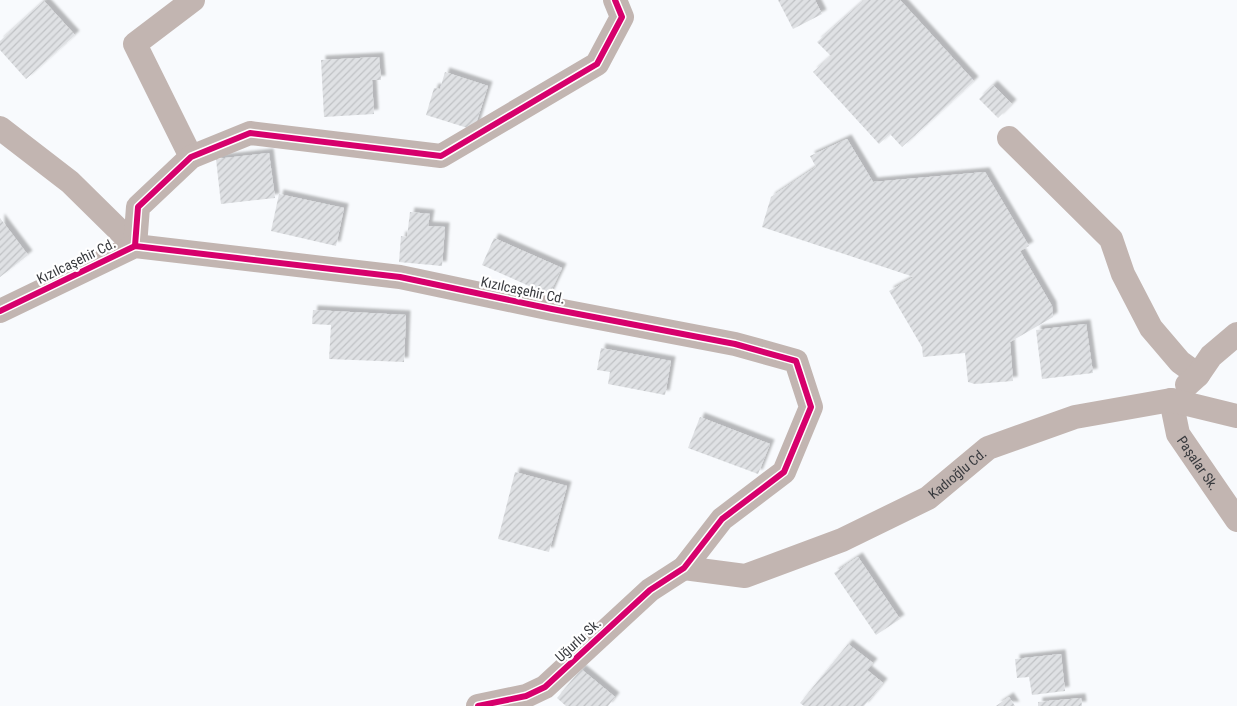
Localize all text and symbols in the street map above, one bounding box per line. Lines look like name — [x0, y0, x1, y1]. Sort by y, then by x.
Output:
street label: Kızılcaşehir Cd. — [34, 235, 118, 287]
street label: Kızılcaşehir Cd. — [479, 273, 567, 307]
street label: Paşalar Sk. — [1174, 433, 1222, 493]
street label: Kadıoğlu Cd. — [925, 445, 990, 502]
street label: Uğurlu Sk. — [552, 615, 604, 665]

